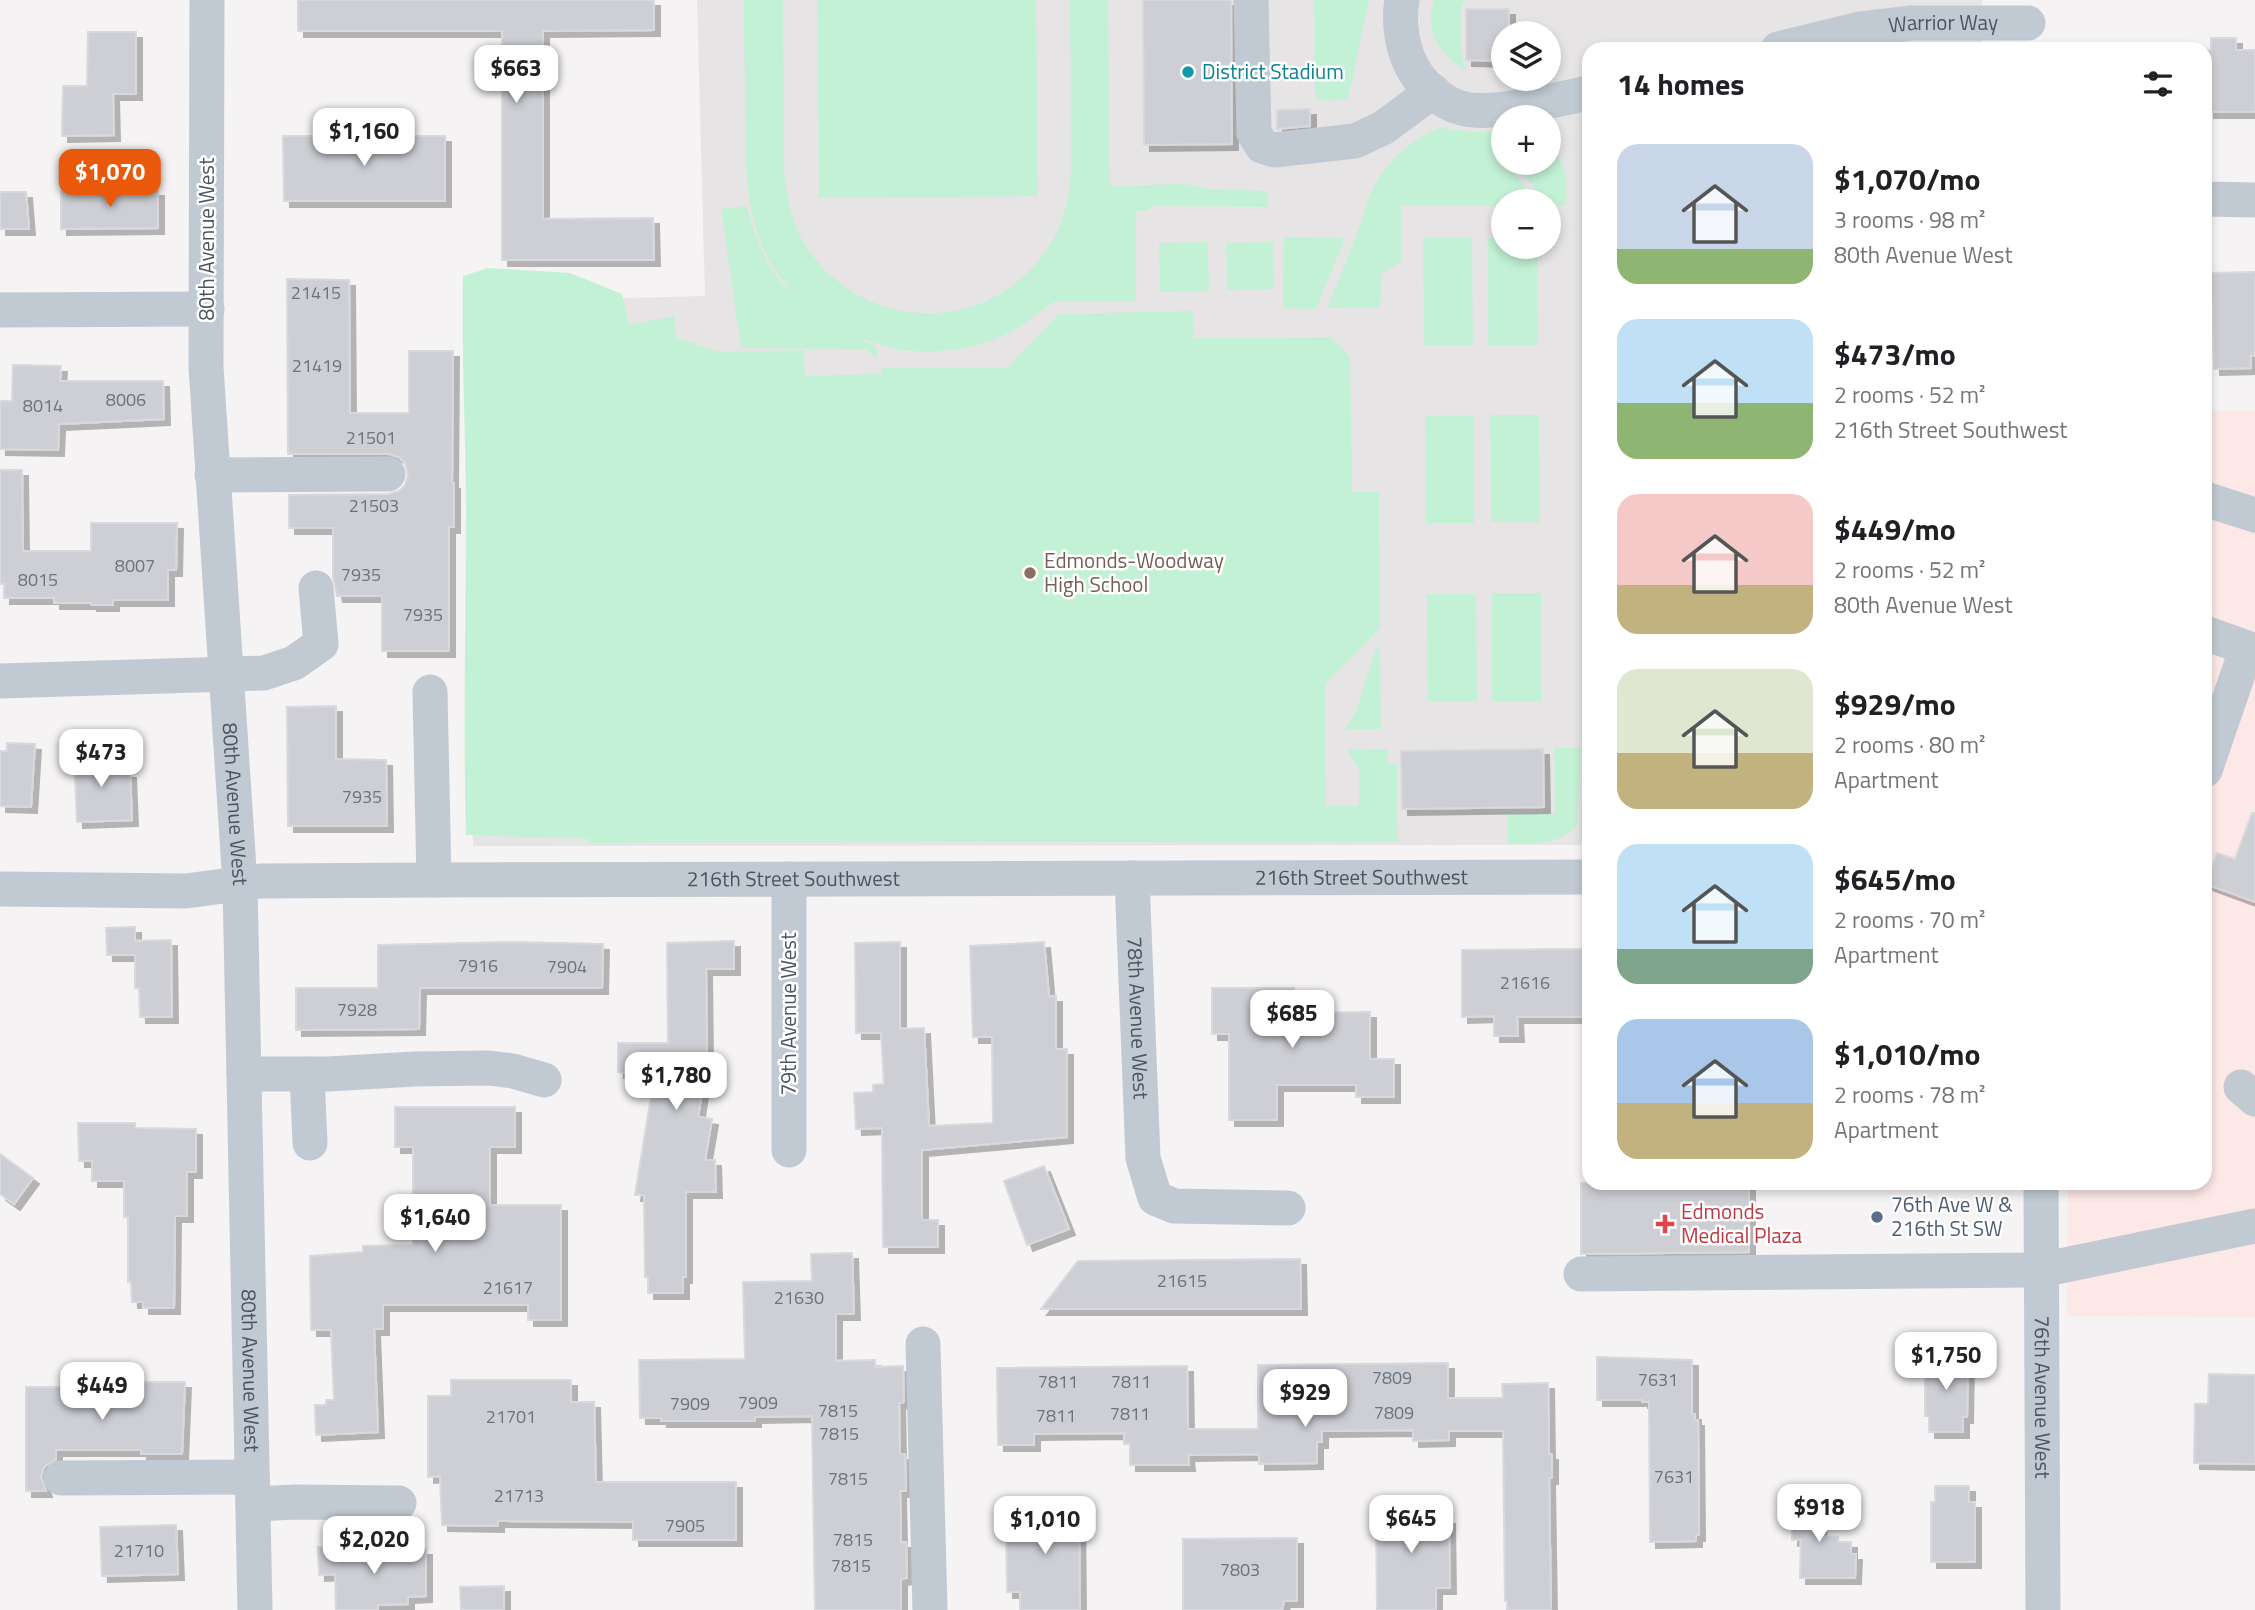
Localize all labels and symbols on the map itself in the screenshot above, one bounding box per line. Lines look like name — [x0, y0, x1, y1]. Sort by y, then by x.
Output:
street label: Warrior Way — [1887, 5, 1998, 41]
pin: $663 — [475, 46, 557, 105]
place label: District Stadium — [1202, 55, 1344, 87]
marker: District Stadium — [1180, 64, 1196, 80]
pin: $1,160 — [307, 108, 421, 168]
pin: $1,070 — [53, 150, 167, 209]
street label: 80th Avenue West — [190, 157, 222, 321]
house number: 21415 — [291, 279, 341, 306]
house number: 21419 — [292, 352, 342, 379]
house number: 8006 — [106, 386, 146, 413]
house number: 8014 — [23, 392, 63, 419]
house number: 21501 — [346, 424, 396, 451]
house number: 21503 — [349, 492, 399, 519]
place label: Edmonds-Woodway High School — [1044, 544, 1224, 600]
house number: 8007 — [115, 552, 155, 579]
house number: 7935 — [341, 561, 381, 588]
marker: Edmonds-Woodway High School — [1022, 565, 1038, 581]
house number: 8015 — [18, 566, 58, 593]
house number: 7935 — [403, 601, 443, 628]
street label: 80th Avenue West — [214, 722, 257, 887]
pin: $473 — [60, 730, 142, 789]
house number: 7935 — [342, 783, 382, 810]
street label: 216th Street Southwest — [1255, 860, 1469, 893]
street label: 216th Street Southwest — [687, 862, 901, 894]
street label: 79th Avenue West — [772, 932, 804, 1096]
street label: 78th Avenue West — [1119, 936, 1158, 1101]
house number: 7916 — [458, 952, 498, 979]
house number: 7904 — [547, 953, 587, 980]
house number: 21616 — [1500, 969, 1550, 996]
pin: $685 — [1251, 990, 1333, 1050]
house number: 7928 — [337, 996, 377, 1023]
pin: $1,780 — [619, 1052, 733, 1112]
place label: 76th Ave W & 216th St SW — [1891, 1188, 2013, 1244]
pin: $1,640 — [378, 1194, 492, 1254]
place label: Edmonds Medical Plaza — [1681, 1195, 1802, 1251]
marker: 76th Ave W & 216th St SW — [1869, 1209, 1885, 1225]
marker: Edmonds Medical Plaza — [1655, 1214, 1675, 1234]
house number: 21615 — [1157, 1267, 1207, 1294]
house number: 21617 — [483, 1274, 533, 1301]
house number: 21630 — [774, 1284, 824, 1311]
street label: 80th Avenue West — [233, 1289, 269, 1453]
street label: 76th Avenue West — [2027, 1315, 2059, 1479]
pin: $1,750 — [1889, 1332, 2003, 1392]
pin: $449 — [61, 1362, 143, 1422]
house number: 7809 — [1372, 1364, 1412, 1391]
house number: 7631 — [1638, 1366, 1678, 1393]
house number: 7811 — [1038, 1368, 1078, 1395]
house number: 7811 — [1111, 1368, 1151, 1395]
pin: $929 — [1264, 1370, 1346, 1429]
house number: 7909 — [738, 1389, 778, 1416]
house number: 7909 — [670, 1390, 710, 1417]
house number: 7815 — [818, 1397, 858, 1424]
house number: 7809 — [1374, 1399, 1414, 1426]
house number: 7811 — [1110, 1400, 1150, 1427]
house number: 7811 — [1036, 1402, 1076, 1429]
house number: 21701 — [486, 1403, 536, 1430]
house number: 7815 — [819, 1420, 859, 1447]
house number: 7631 — [1654, 1463, 1694, 1490]
house number: 7815 — [828, 1465, 868, 1492]
house number: 21713 — [494, 1482, 544, 1509]
pin: $918 — [1778, 1484, 1860, 1544]
pin: $1,010 — [988, 1496, 1102, 1556]
pin: $645 — [1370, 1496, 1452, 1555]
house number: 7905 — [665, 1512, 705, 1539]
pin: $2,020 — [317, 1516, 431, 1576]
house number: 7815 — [833, 1526, 873, 1553]
house number: 21710 — [114, 1537, 164, 1564]
house number: 7815 — [831, 1552, 871, 1579]
house number: 7803 — [1220, 1556, 1260, 1583]

